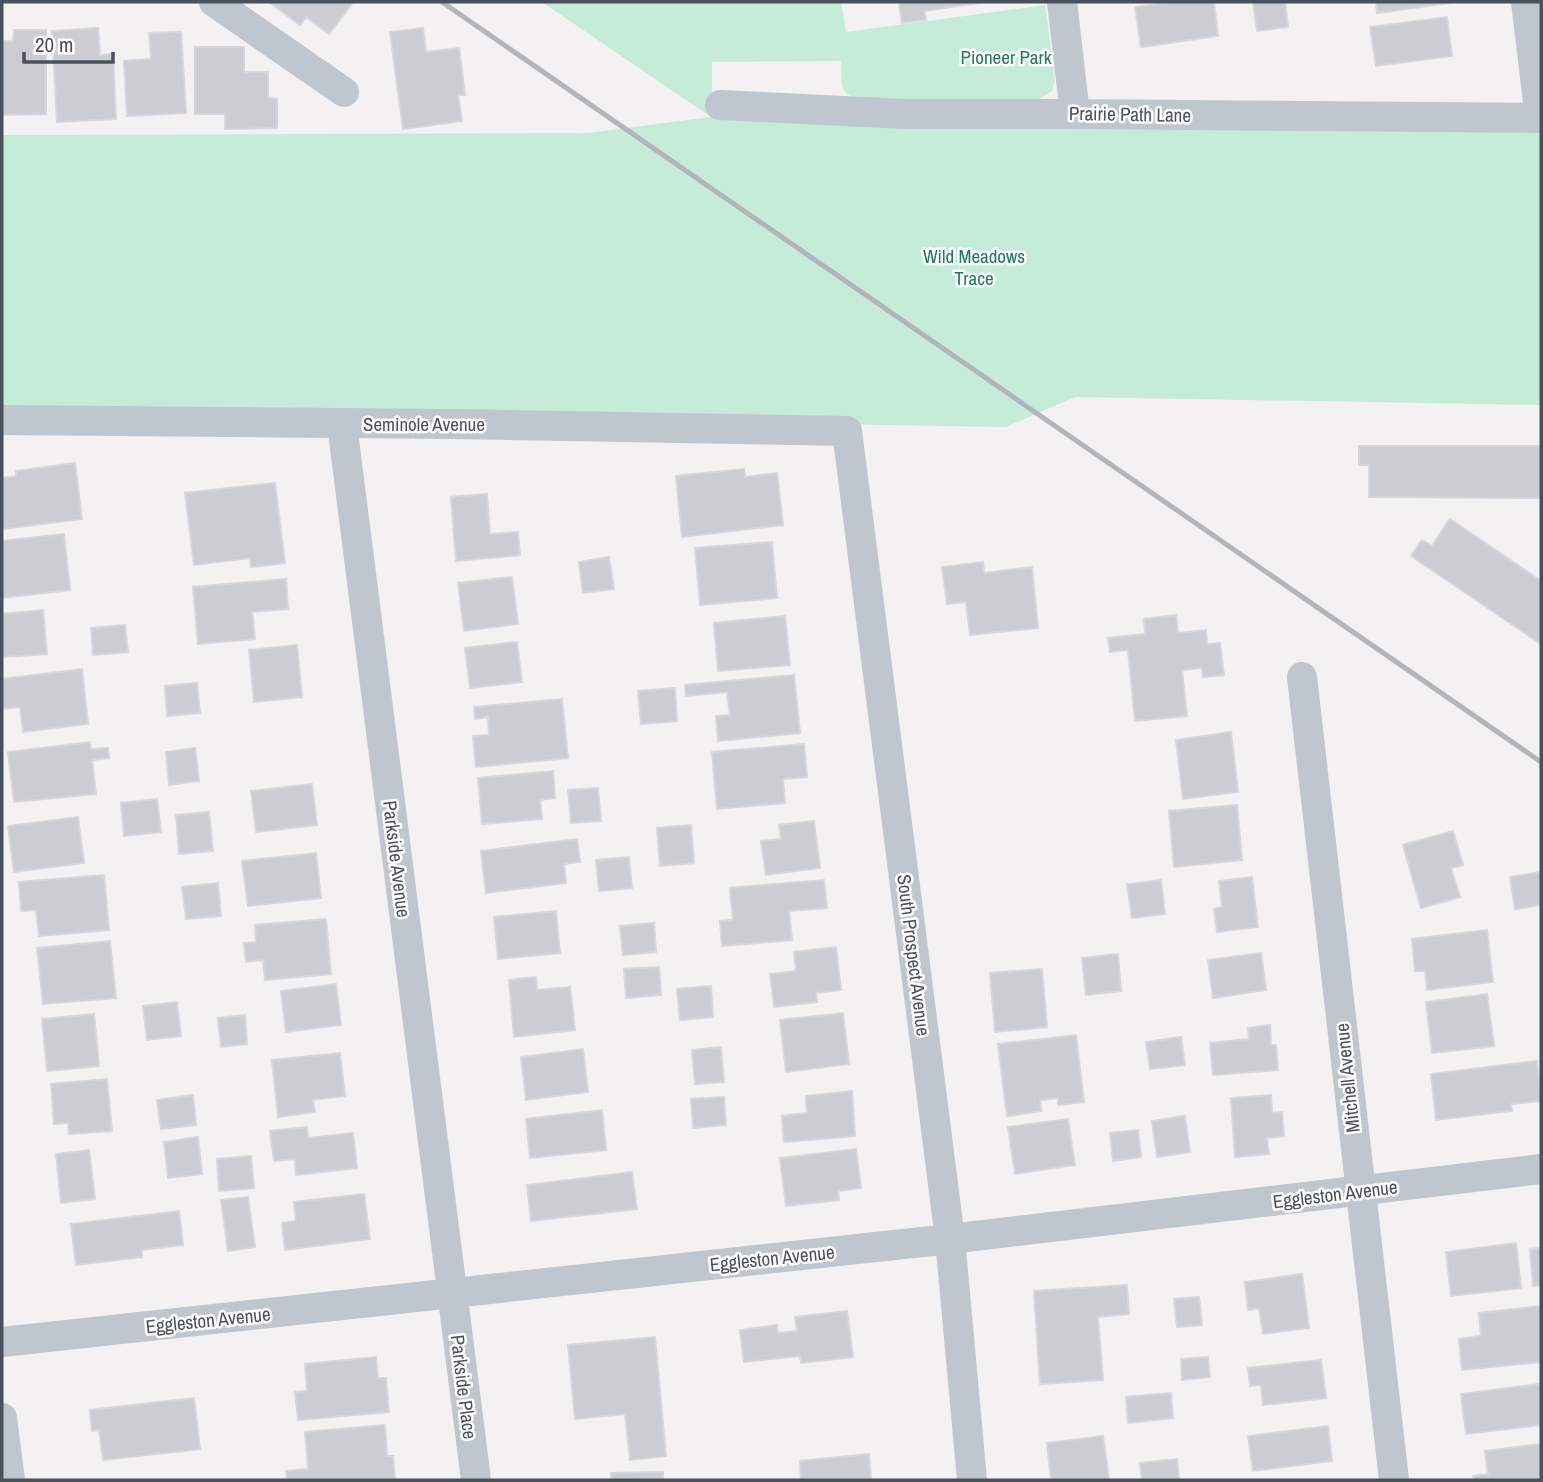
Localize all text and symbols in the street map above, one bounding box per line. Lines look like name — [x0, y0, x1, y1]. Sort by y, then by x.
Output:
scale bar — [24, 21, 114, 65]
text: 20 m — [35, 30, 73, 59]
park label: Pioneer Park — [961, 44, 1052, 70]
street label: Prairie Path Lane — [1069, 100, 1191, 128]
park label: Wild Meadows Trace — [923, 243, 1025, 291]
street label: Seminole Avenue — [363, 411, 485, 437]
street label: Parkside Avenue — [377, 799, 417, 919]
street label: South Prospect Avenue — [891, 873, 937, 1037]
street label: Mitchell Avenue — [1328, 1022, 1366, 1134]
street label: Eggleston Avenue — [1271, 1173, 1399, 1215]
street label: Eggleston Avenue — [708, 1239, 836, 1277]
street label: Eggleston Avenue — [144, 1301, 272, 1339]
street label: Parkside Place — [445, 1333, 483, 1441]

